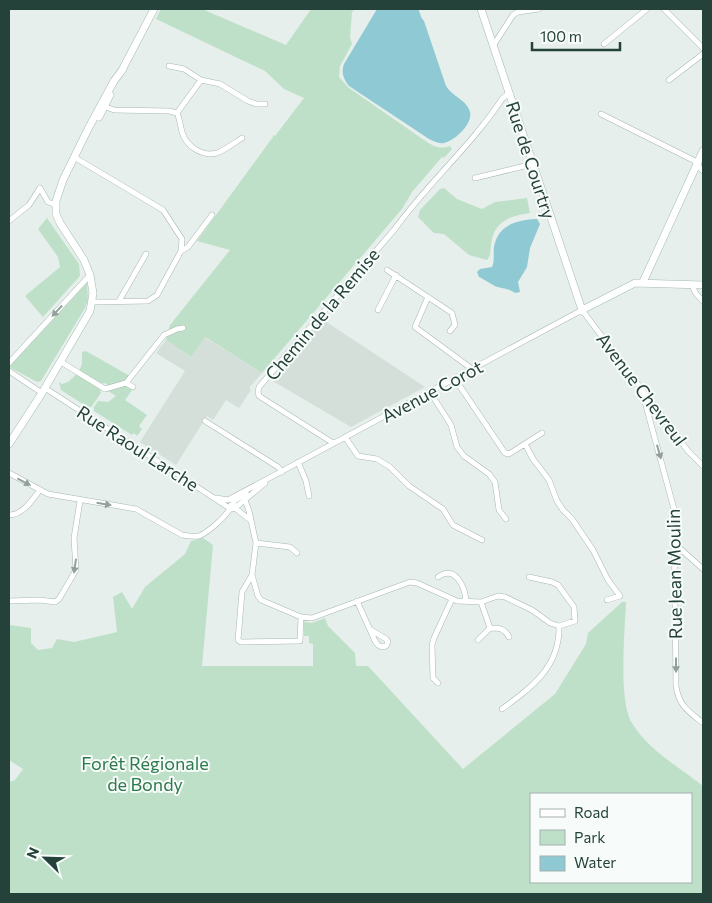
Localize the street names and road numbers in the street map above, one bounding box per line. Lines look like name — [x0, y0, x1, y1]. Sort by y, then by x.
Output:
street label: Rue de Courtry — [502, 98, 560, 222]
street label: Chemin de la Remise — [260, 243, 384, 385]
street label: Avenue Chevreul — [592, 328, 692, 450]
street label: Avenue Corot — [378, 355, 486, 427]
street label: Rue Raoul Larche — [73, 401, 203, 495]
street label: Rue Jean Moulin — [662, 509, 686, 639]

